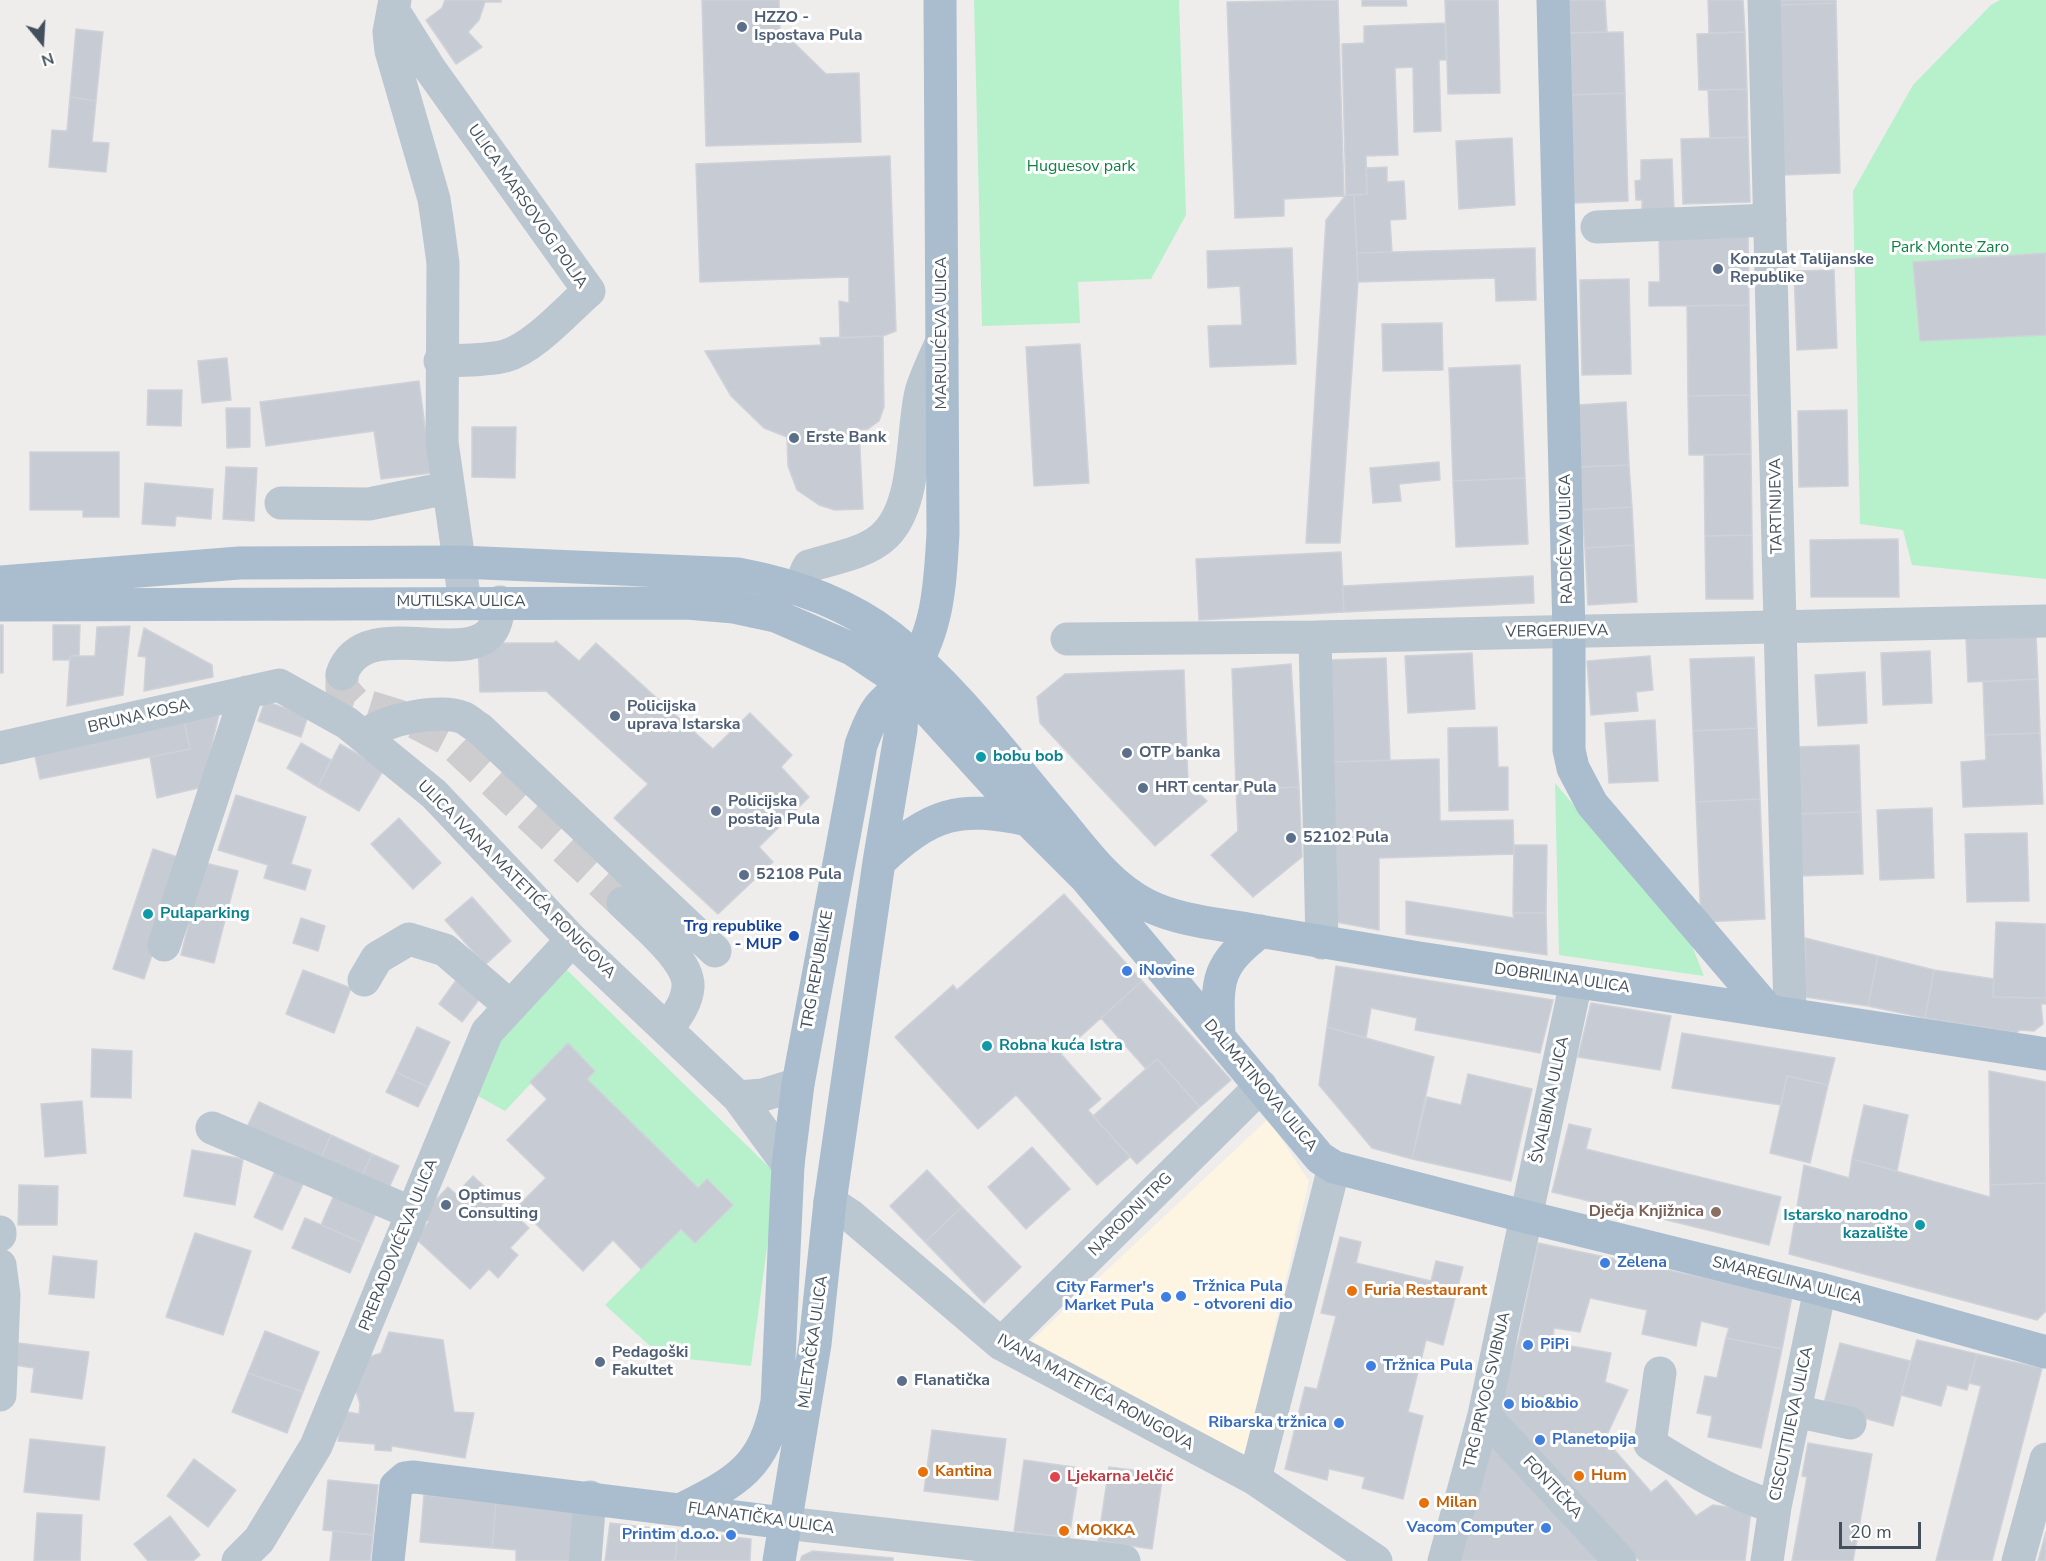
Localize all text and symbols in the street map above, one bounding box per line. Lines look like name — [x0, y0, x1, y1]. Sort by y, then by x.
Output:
place label: HZZO - Ispostava Pula — [754, 8, 862, 46]
north arrow — [12, 12, 72, 72]
marker: HZZO - Ispostava Pula — [735, 20, 749, 34]
text: N — [38, 47, 57, 71]
street label: ULICA MARSOVOG POLJA — [463, 121, 591, 293]
park label: Huguesov park — [1027, 157, 1135, 177]
park label: Park Monte Zaro — [1891, 238, 2009, 258]
place label: Konzulat Talijanske Republike — [1730, 250, 1874, 288]
street label: MARULIĆEVA ULICA — [932, 257, 952, 409]
marker: Konzulat Talijanske Republike — [1711, 262, 1725, 276]
place label: Erste Bank — [806, 428, 886, 448]
marker: Erste Bank — [787, 431, 801, 445]
street label: TARTINIJEVA — [1767, 458, 1787, 554]
street label: RADIĆEVA ULICA — [1556, 474, 1578, 604]
street label: MUTILSKA ULICA — [396, 592, 526, 612]
street label: VERGERIJEVA — [1505, 622, 1609, 642]
street label: BRUNA KOSA — [86, 696, 192, 738]
place label: Policijska uprava Istarska — [627, 697, 740, 735]
marker: Policijska uprava Istarska — [608, 709, 622, 723]
place label: OTP banka — [1139, 743, 1221, 763]
marker: OTP banka — [1120, 746, 1134, 760]
place label: bobu bob — [993, 747, 1063, 767]
marker: bobu bob — [974, 750, 988, 764]
street label: ULICA IVANA MATETIĆA RONJGOVA — [413, 777, 619, 983]
place label: HRT centar Pula — [1155, 778, 1277, 798]
marker: HRT centar Pula — [1136, 781, 1150, 795]
place label: Policijska postaja Pula — [728, 792, 820, 830]
marker: Policijska postaja Pula — [709, 804, 723, 818]
place label: 52102 Pula — [1303, 828, 1389, 848]
marker: 52102 Pula — [1284, 831, 1298, 845]
place label: 52108 Pula — [756, 865, 842, 885]
marker: 52108 Pula — [737, 868, 751, 882]
place label: Pulaparking — [160, 904, 250, 924]
marker: Pulaparking — [141, 907, 155, 921]
street label: TRG REPUBLIKE — [798, 909, 838, 1031]
place label: Trg republike - MUP — [684, 917, 782, 955]
marker: Trg republike - MUP — [787, 929, 801, 943]
street label: DOBRILINA ULICA — [1493, 960, 1631, 998]
place label: iNovine — [1139, 961, 1195, 981]
marker: iNovine — [1120, 964, 1134, 978]
street label: DALMATINOVA ULICA — [1199, 1016, 1321, 1156]
street label: ŠVALBINA ULICA — [1528, 1035, 1574, 1165]
place label: Robna kuća Istra — [999, 1036, 1123, 1056]
marker: Robna kuća Istra — [980, 1039, 994, 1053]
street label: PRERADOVIĆEVA ULICA — [356, 1156, 442, 1334]
street label: NARODNI TRG — [1085, 1169, 1177, 1261]
place label: Optimus Consulting — [458, 1186, 538, 1224]
marker: Optimus Consulting — [439, 1198, 453, 1212]
place label: Dječja Knjižnica — [1589, 1202, 1704, 1222]
marker: Dječja Knjižnica — [1709, 1205, 1723, 1219]
place label: Istarsko narodno kazalište — [1783, 1206, 1908, 1244]
marker: Istarsko narodno kazalište — [1913, 1218, 1927, 1232]
place label: Zelena — [1617, 1253, 1667, 1273]
street label: SMAREGLINA ULICA — [1710, 1253, 1864, 1309]
marker: Zelena — [1598, 1256, 1612, 1270]
street label: MLETAČKA ULICA — [795, 1274, 833, 1410]
place label: Tržnica Pula - otvoreni dio — [1193, 1277, 1293, 1315]
place label: City Farmer's Market Pula — [1056, 1278, 1154, 1316]
place label: Furia Restaurant — [1364, 1281, 1487, 1301]
marker: Furia Restaurant — [1345, 1284, 1359, 1298]
marker: Tržnica Pula - otvoreni dio — [1174, 1289, 1188, 1303]
marker: City Farmer's Market Pula — [1159, 1290, 1173, 1304]
street label: TRG PRVOG SVIBNJA — [1461, 1310, 1515, 1470]
street label: IVANA MATETIĆA RONJGOVA — [993, 1331, 1197, 1455]
place label: PiPi — [1540, 1335, 1569, 1355]
marker: PiPi — [1521, 1338, 1535, 1352]
place label: Pedagoški Fakultet — [612, 1343, 688, 1381]
street label: CISCUTTIJEVA ULICA — [1766, 1345, 1818, 1503]
marker: Pedagoški Fakultet — [593, 1355, 607, 1369]
place label: Tržnica Pula — [1383, 1356, 1473, 1376]
marker: Tržnica Pula — [1364, 1359, 1378, 1373]
place label: Flanatička — [914, 1371, 990, 1391]
marker: Flanatička — [895, 1374, 909, 1388]
place label: bio&bio — [1521, 1394, 1578, 1414]
marker: bio&bio — [1502, 1397, 1516, 1411]
place label: Ribarska tržnica — [1208, 1413, 1327, 1433]
marker: Ribarska tržnica — [1332, 1416, 1346, 1430]
place label: Planetopija — [1552, 1430, 1636, 1450]
marker: Planetopija — [1533, 1433, 1547, 1447]
street label: FONTIČKA — [1518, 1453, 1586, 1523]
place label: Kantina — [935, 1462, 992, 1482]
marker: Kantina — [916, 1465, 930, 1479]
place label: Hum — [1591, 1466, 1627, 1486]
place label: Ljekarna Jelčić — [1067, 1467, 1173, 1487]
marker: Hum — [1572, 1469, 1586, 1483]
marker: Ljekarna Jelčić — [1048, 1470, 1062, 1484]
place label: Milan — [1436, 1493, 1477, 1513]
marker: Milan — [1417, 1496, 1431, 1510]
street label: FLANATIČKA ULICA — [687, 1499, 835, 1539]
scale bar — [1842, 1510, 1924, 1548]
place label: Vacom Computer — [1406, 1518, 1534, 1538]
text: 20 m — [1850, 1520, 1892, 1544]
place label: MOKKA — [1076, 1521, 1135, 1541]
marker: Vacom Computer — [1539, 1521, 1553, 1535]
marker: MOKKA — [1057, 1524, 1071, 1538]
place label: Printim d.o.o. — [622, 1525, 719, 1545]
marker: Printim d.o.o. — [724, 1528, 738, 1542]

